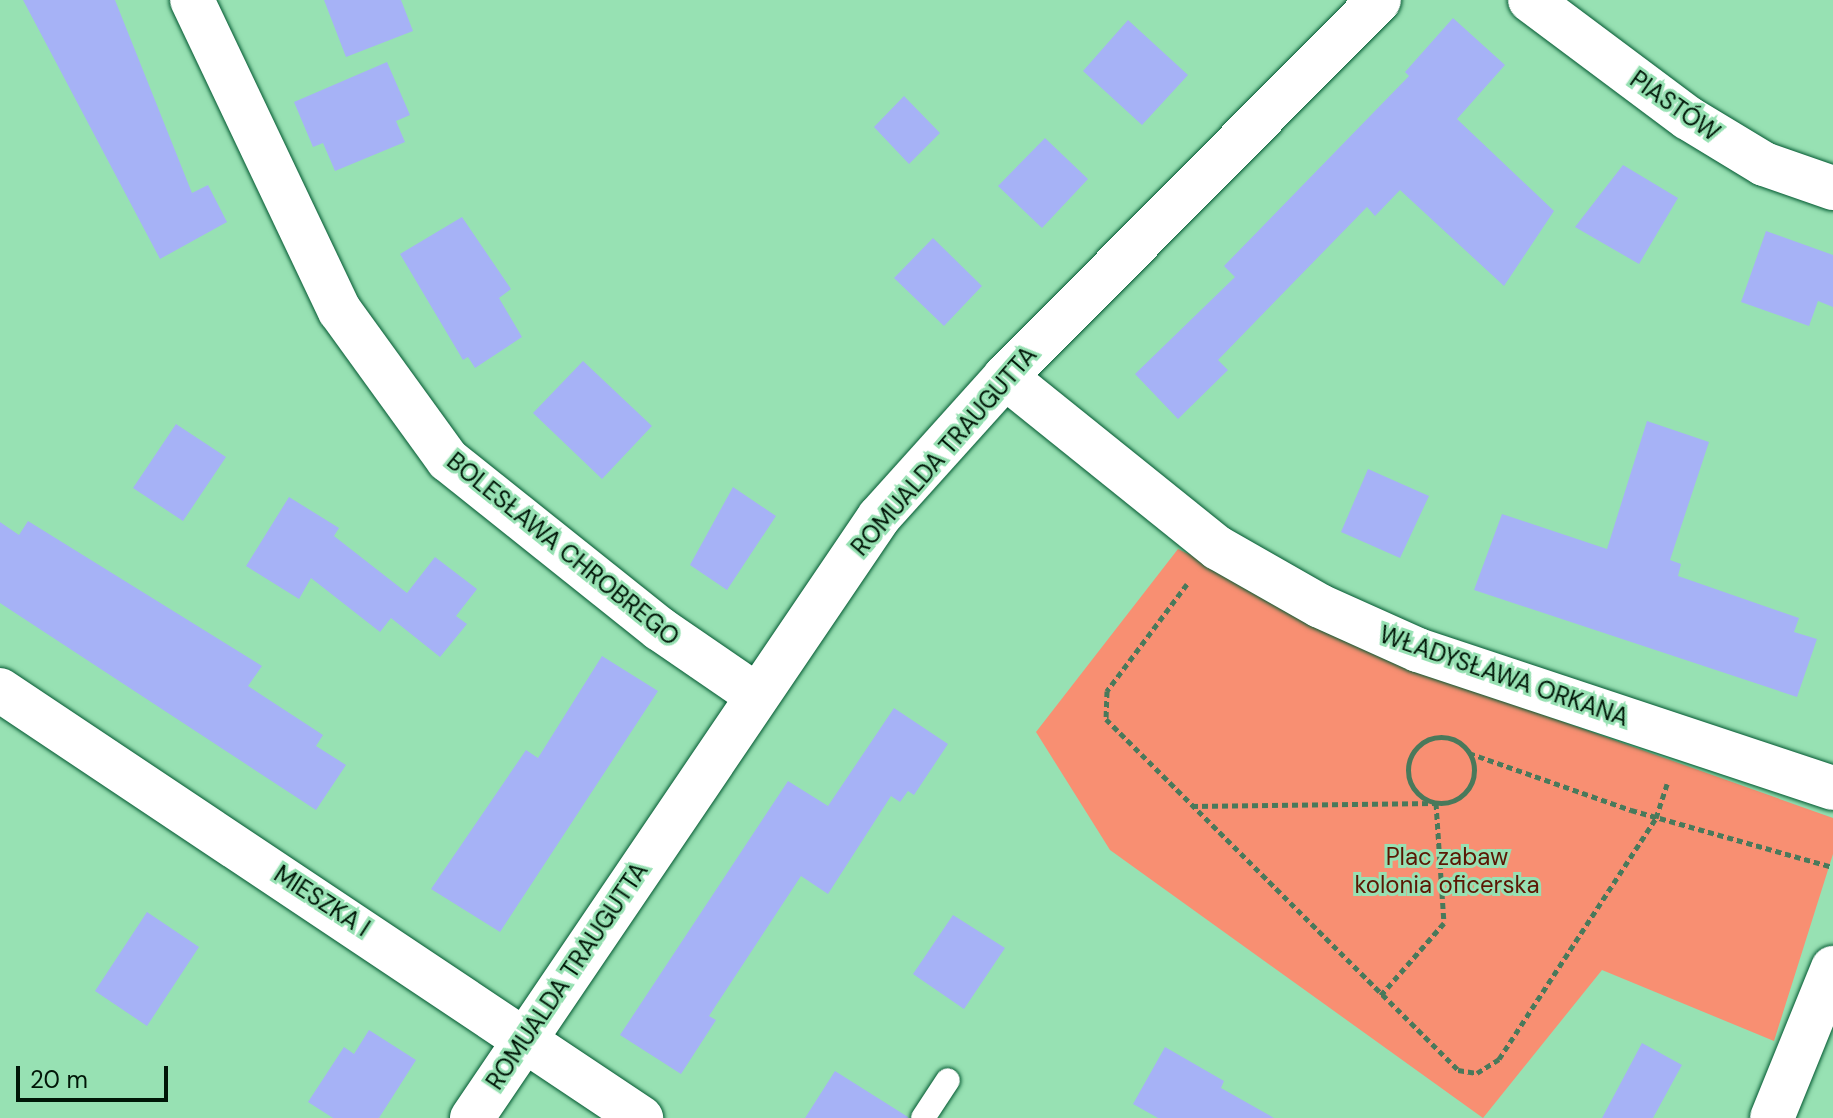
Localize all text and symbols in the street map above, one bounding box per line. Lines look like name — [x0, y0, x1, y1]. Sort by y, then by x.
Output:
street label: PIASTÓW — [1625, 65, 1725, 147]
street label: ROMUALDA TRAUGUTTA — [845, 341, 1043, 561]
street label: BOLESŁAWA CHROBREGO — [441, 447, 685, 651]
street label: WŁADYSŁAWA ORKANA — [1376, 620, 1632, 732]
park label: Plac zabaw kolonia oficerska — [1354, 843, 1540, 899]
street label: ROMUALDA TRAUGUTTA — [480, 857, 654, 1095]
street label: MIESZKA I — [269, 859, 375, 943]
scale bar — [20, 1050, 172, 1100]
text: 20 m — [30, 1064, 88, 1095]

